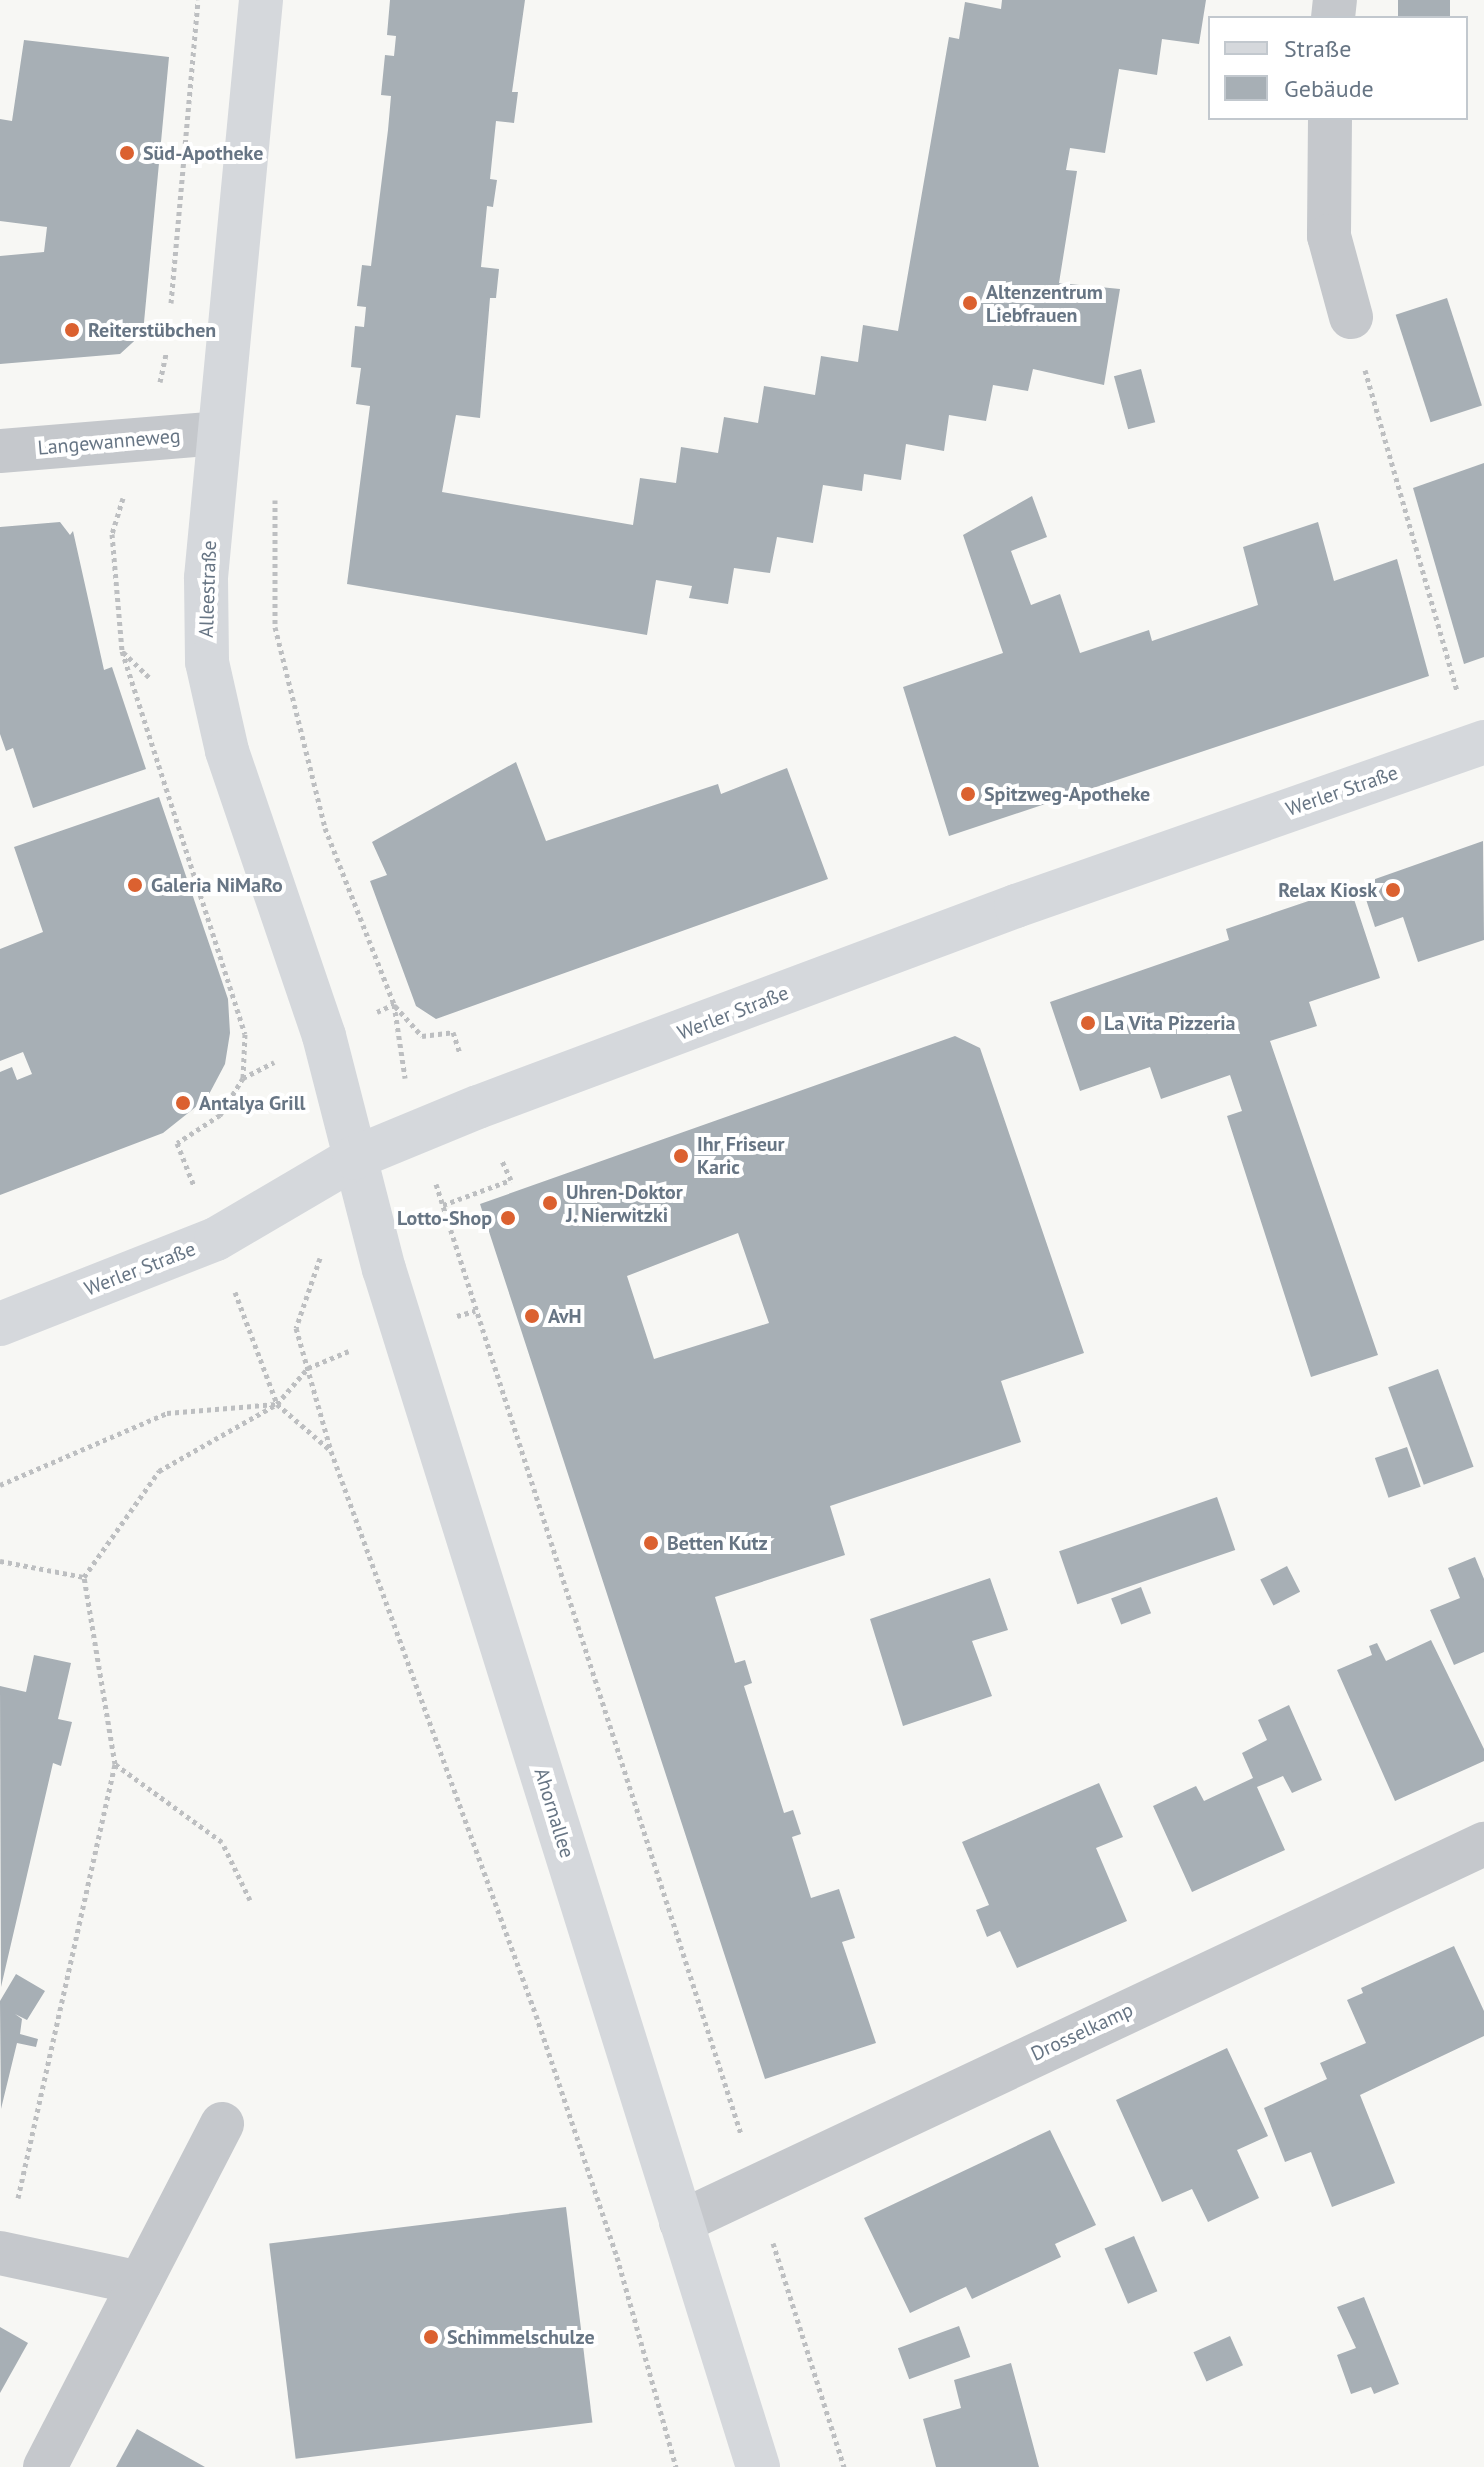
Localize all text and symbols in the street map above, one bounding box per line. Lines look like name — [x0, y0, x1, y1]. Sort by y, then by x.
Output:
legend — [1208, 16, 1468, 120]
text: Straße — [1284, 33, 1351, 64]
text: Gebäude — [1284, 73, 1374, 104]
place label: Süd-Apotheke — [143, 141, 263, 165]
marker: Süd-Apotheke — [118, 144, 136, 162]
place label: Altenzentrum Liebfrauen — [986, 280, 1103, 327]
marker: Altenzentrum Liebfrauen — [961, 294, 979, 312]
place label: Reiterstübchen — [88, 318, 216, 342]
marker: Reiterstübchen — [63, 321, 81, 339]
street label: Langewanneweg — [37, 424, 181, 460]
street label: Alleestraße — [194, 540, 222, 638]
street label: Werler Straße — [1283, 761, 1401, 821]
place label: Spitzweg-Apotheke — [984, 782, 1150, 806]
marker: Spitzweg-Apotheke — [959, 785, 977, 803]
place label: Galeria NiMaRo — [151, 873, 283, 897]
marker: Galeria NiMaRo — [126, 876, 144, 894]
place label: Relax Kiosk — [1278, 878, 1377, 902]
marker: Relax Kiosk — [1384, 881, 1402, 899]
street label: Werler Straße — [674, 981, 792, 1045]
place label: La Vita Pizzeria — [1104, 1011, 1236, 1035]
marker: La Vita Pizzeria — [1079, 1014, 1097, 1032]
place label: Antalya Grill — [199, 1091, 306, 1115]
marker: Antalya Grill — [174, 1094, 192, 1112]
place label: Ihr Friseur Karic — [697, 1132, 785, 1179]
marker: Ihr Friseur Karic — [672, 1147, 690, 1165]
place label: Uhren-Doktor J. Nierwitzki — [566, 1180, 683, 1227]
marker: Uhren-Doktor J. Nierwitzki — [541, 1194, 559, 1212]
place label: Lotto-Shop — [397, 1206, 492, 1230]
marker: Lotto-Shop — [499, 1209, 517, 1227]
street label: Werler Straße — [81, 1237, 199, 1301]
place label: AvH — [548, 1304, 582, 1328]
marker: AvH — [523, 1307, 541, 1325]
place label: Betten Kutz — [667, 1531, 768, 1555]
marker: Betten Kutz — [642, 1534, 660, 1552]
street label: Ahornallee — [529, 1765, 579, 1861]
street label: Drosselkamp — [1027, 1998, 1137, 2066]
place label: Schimmelschulze — [447, 2325, 595, 2349]
marker: Schimmelschulze — [422, 2328, 440, 2346]

